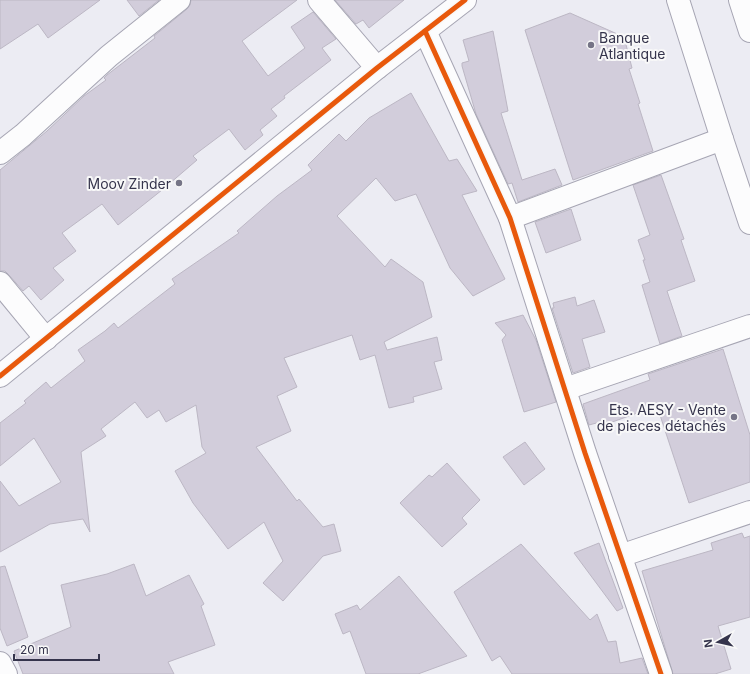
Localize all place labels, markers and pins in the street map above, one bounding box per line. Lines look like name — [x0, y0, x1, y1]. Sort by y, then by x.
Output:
place label: Banque Atlantique — [599, 29, 665, 62]
marker: Banque Atlantique — [586, 40, 596, 50]
place label: Moov Zinder — [88, 175, 171, 192]
marker: Moov Zinder — [174, 178, 184, 188]
place label: Ets. AESY - Vente de pieces détachés — [597, 401, 726, 434]
marker: Ets. AESY - Vente de pieces détachés — [729, 412, 739, 422]

